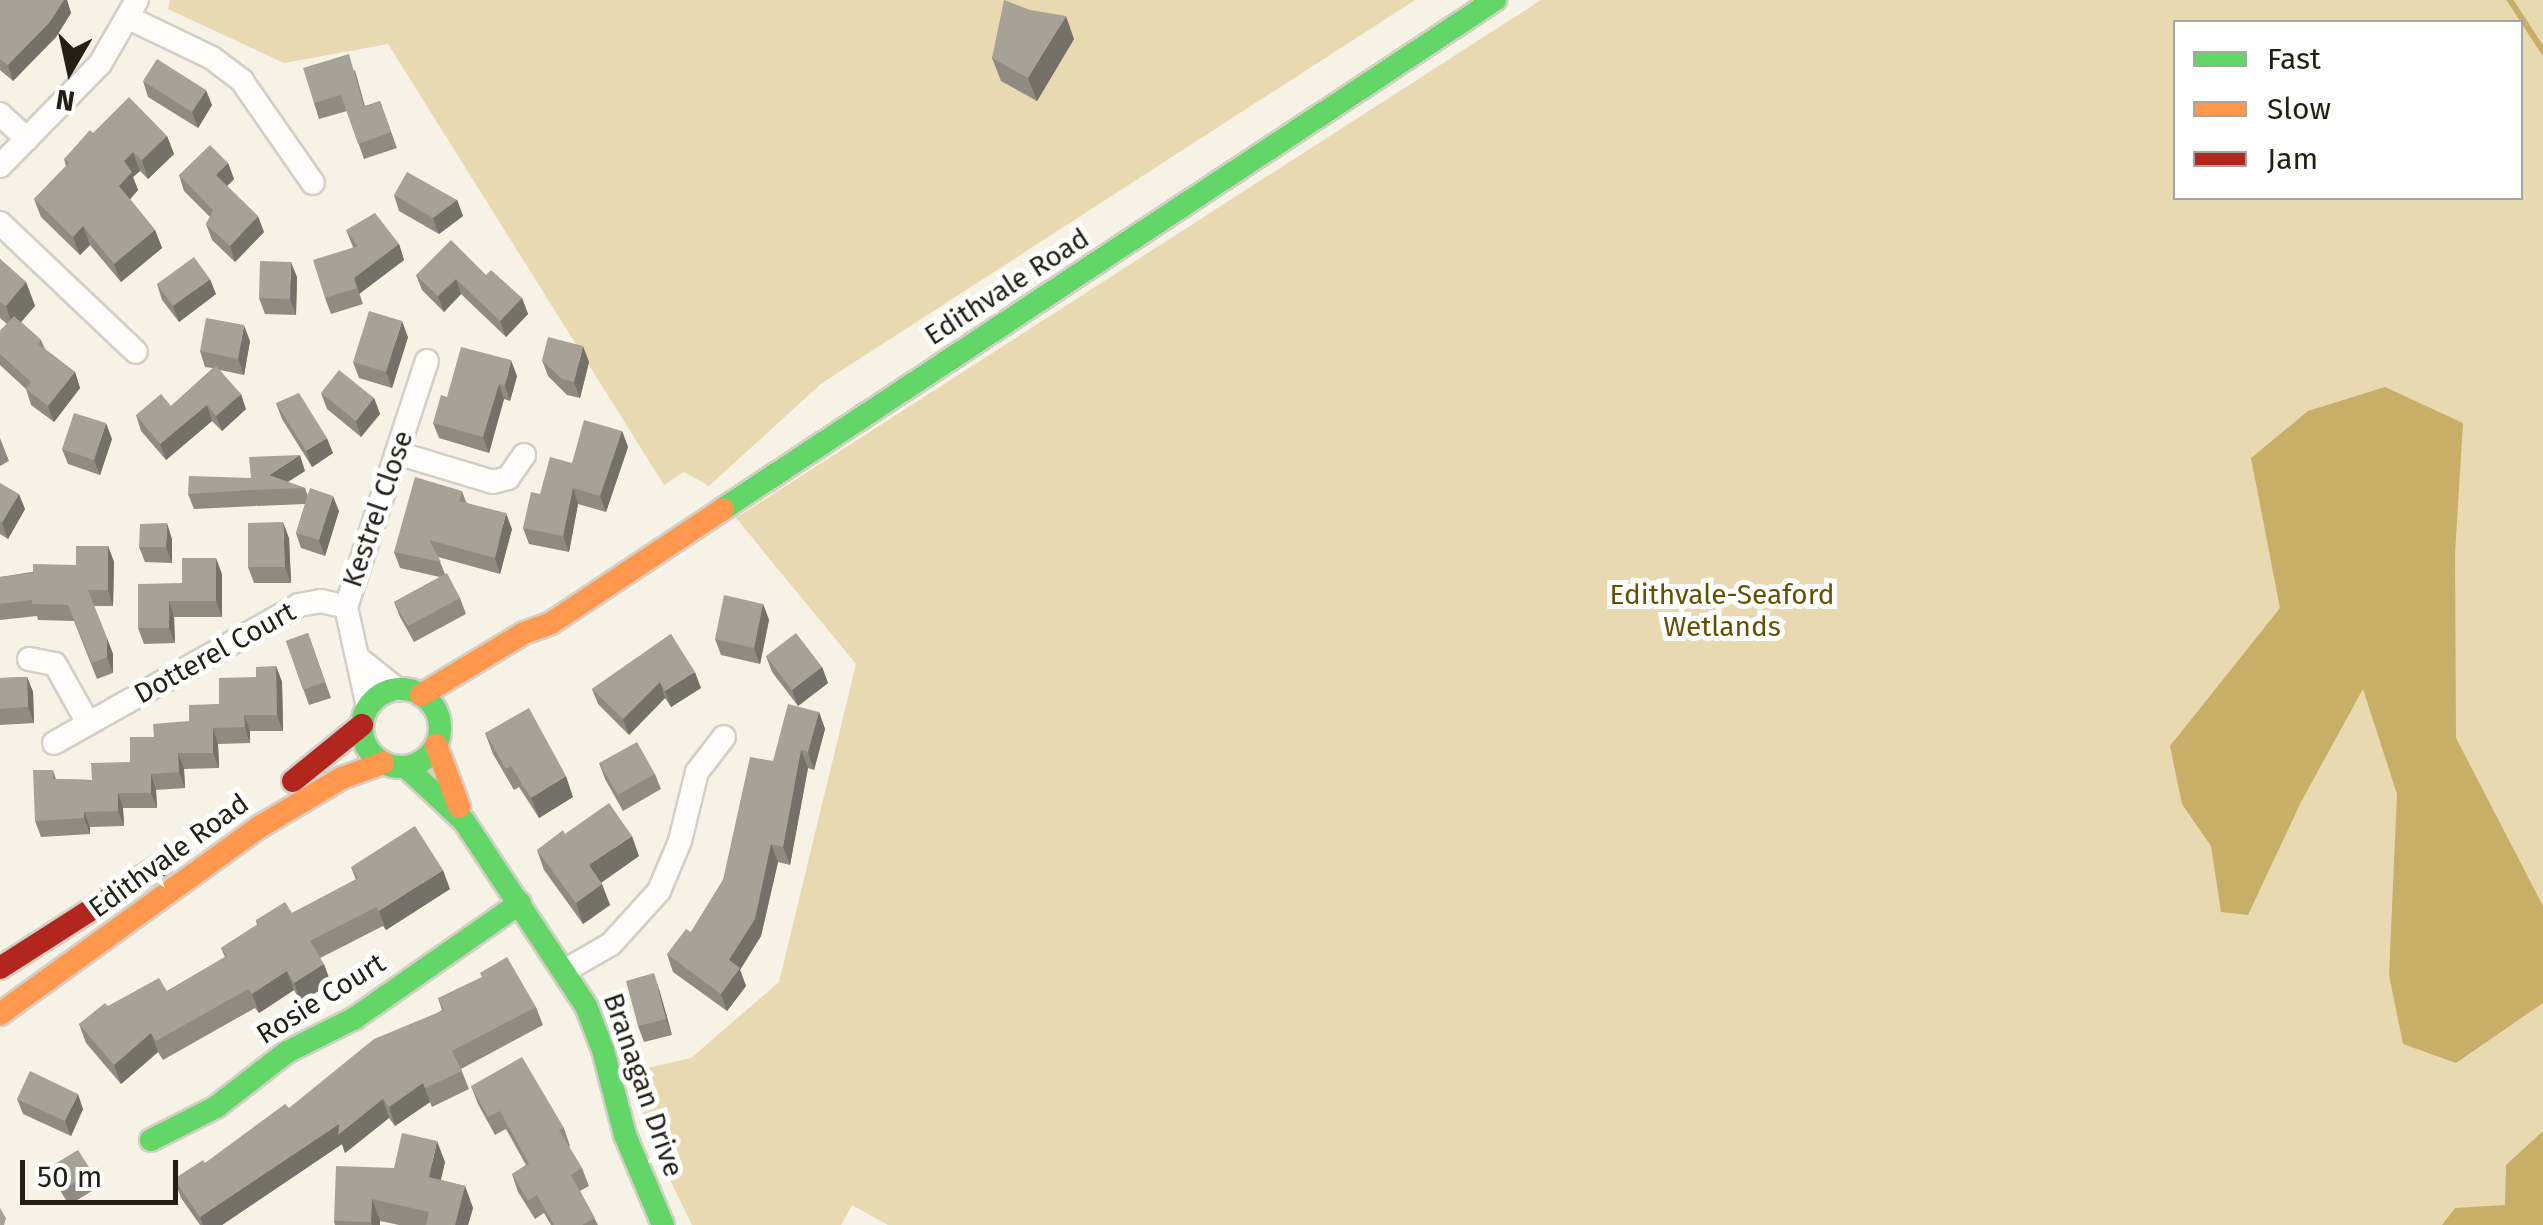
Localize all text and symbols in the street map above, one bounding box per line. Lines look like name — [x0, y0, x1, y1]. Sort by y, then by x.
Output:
north arrow — [20, 20, 120, 120]
legend — [2173, 20, 2523, 200]
text: Fast — [2267, 41, 2321, 77]
text: N — [53, 82, 77, 118]
text: Slow — [2267, 91, 2331, 127]
text: Jam — [2267, 141, 2318, 177]
street label: Edithvale Road — [919, 221, 1095, 353]
street label: Kestrel Close — [335, 426, 421, 592]
park label: Edithvale-Seaford Wetlands — [1610, 578, 1834, 644]
street label: Dotterel Court — [129, 595, 301, 711]
street label: Edithvale Road — [83, 787, 255, 925]
street label: Rosie Court — [251, 946, 391, 1052]
street label: Branagan Drive — [596, 989, 690, 1181]
scale bar — [25, 1140, 182, 1202]
text: 50 m — [37, 1159, 102, 1195]

